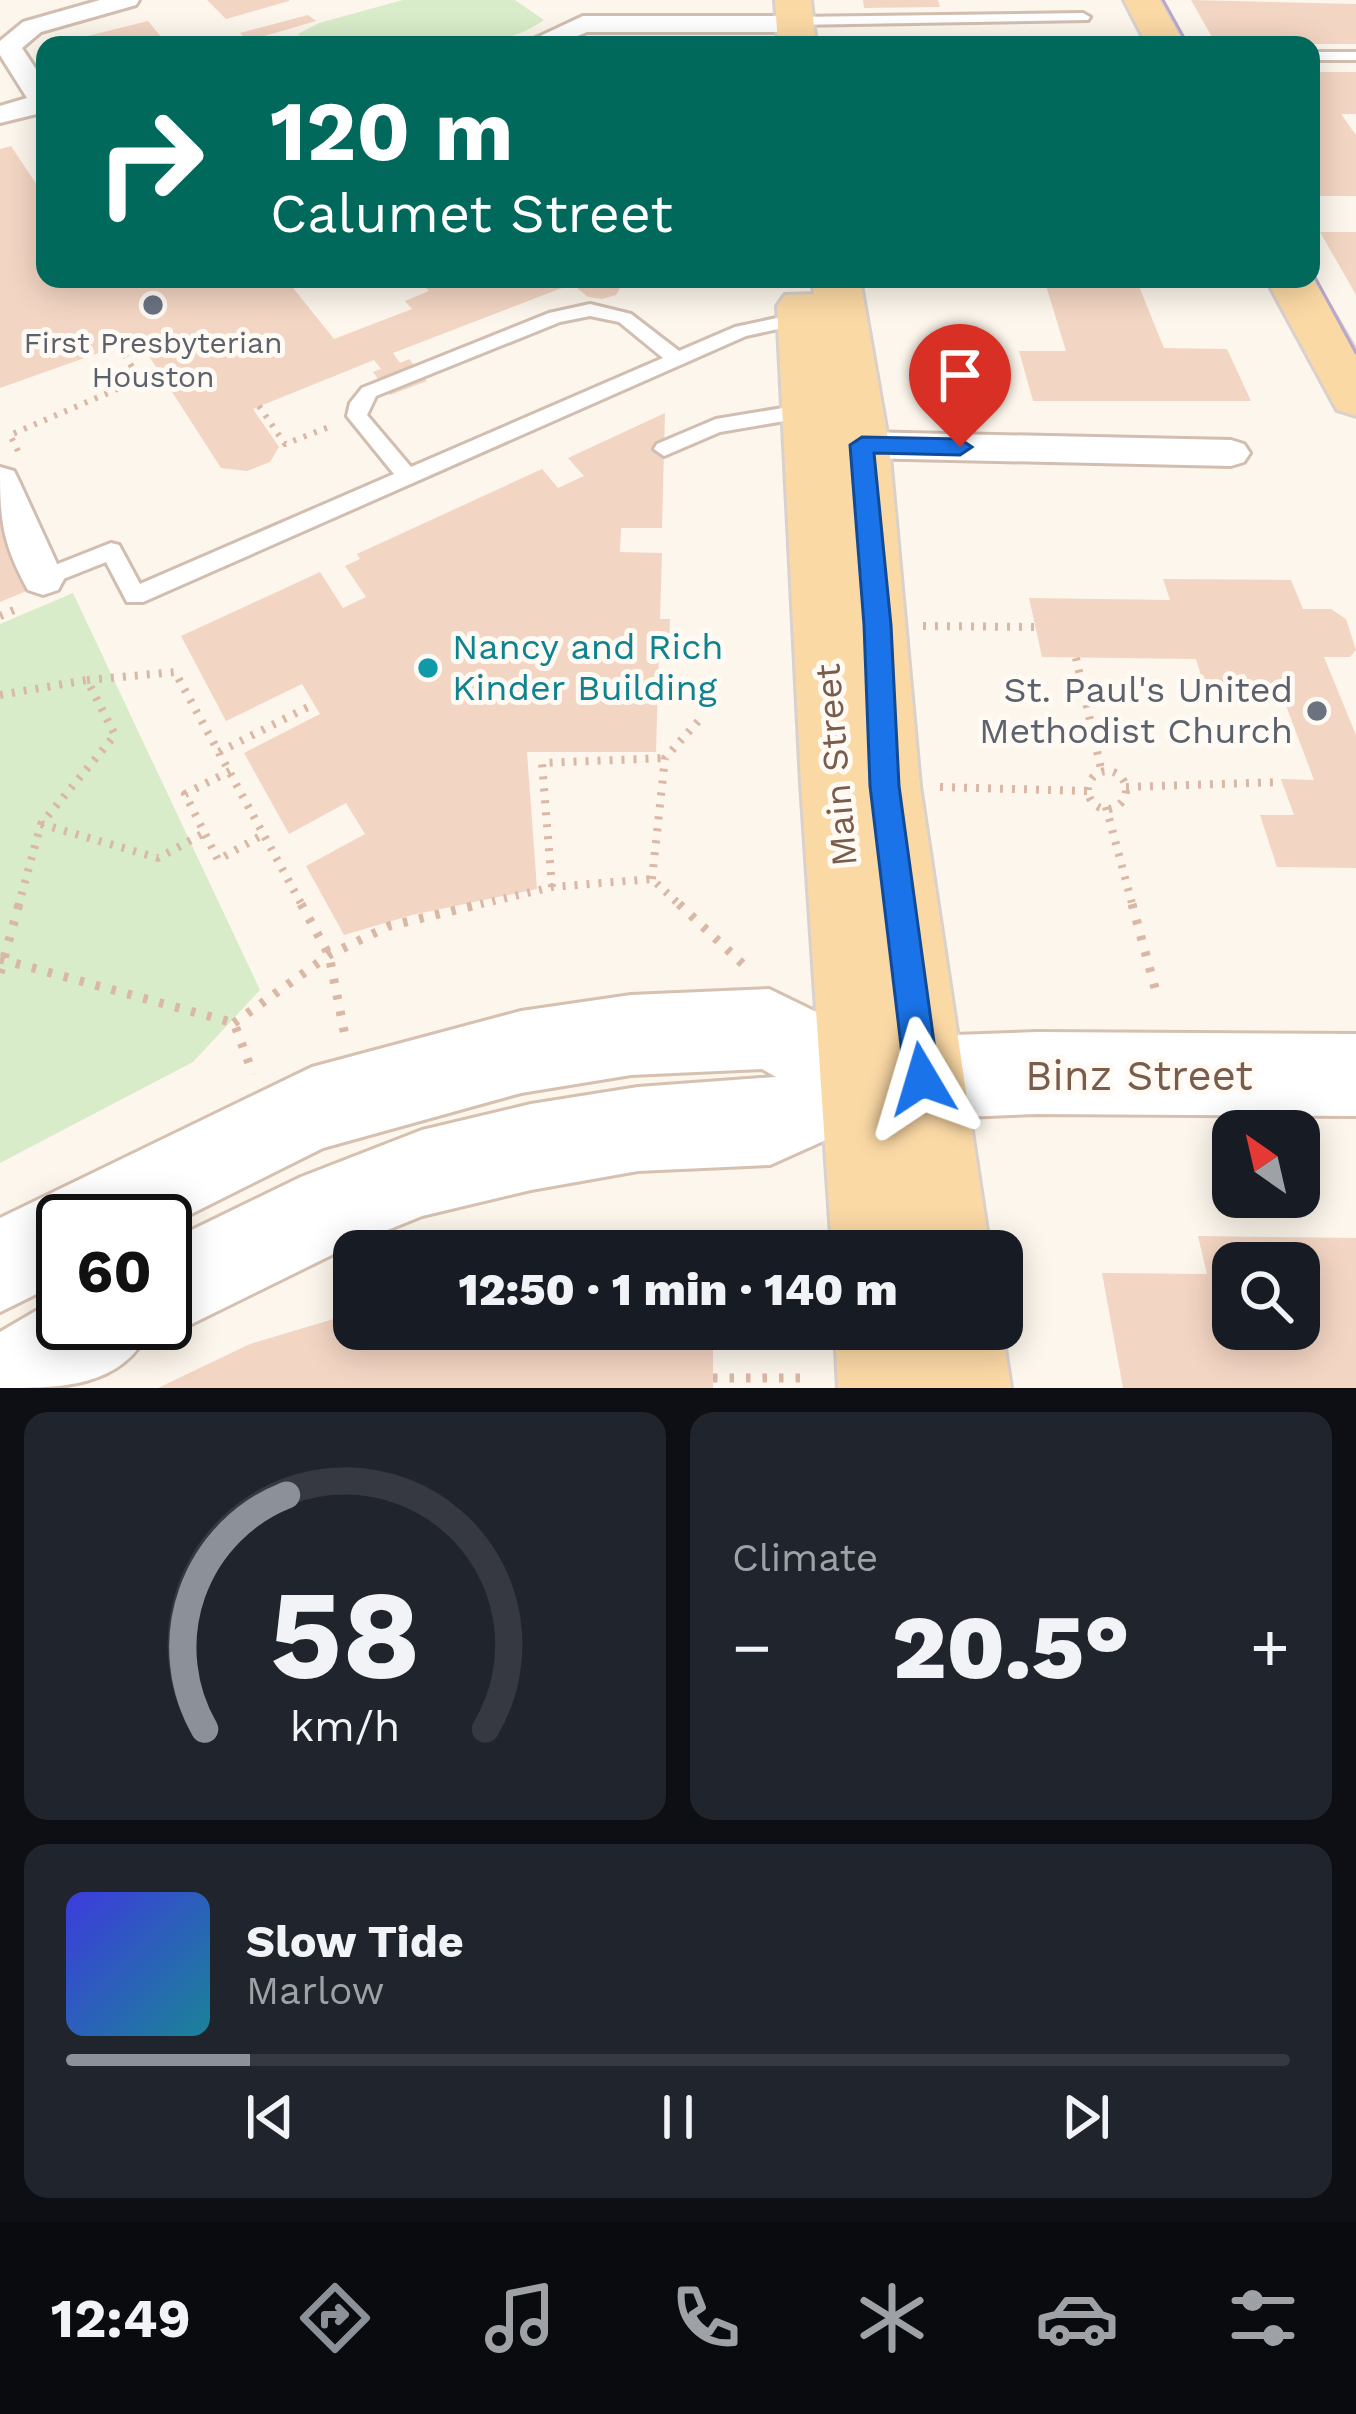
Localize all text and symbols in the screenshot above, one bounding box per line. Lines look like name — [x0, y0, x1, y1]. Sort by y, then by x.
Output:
text: 120 m — [270, 82, 513, 180]
icon: right — [72, 84, 228, 240]
text: Calumet Street — [270, 182, 673, 245]
marker: First Presbyterian Houston — [140, 292, 166, 318]
pin — [909, 324, 1011, 447]
place label: First Presbyterian Houston — [23, 325, 283, 394]
icon: arrive — [927, 342, 993, 408]
place label: Nancy and Rich Kinder Building — [452, 626, 724, 709]
marker: Nancy and Rich Kinder Building — [415, 655, 441, 681]
street label: Main Street — [806, 662, 866, 868]
place label: St. Paul's United Methodist Church — [979, 669, 1293, 752]
marker: St. Paul's United Methodist Church — [1304, 698, 1330, 724]
position arrow — [859, 1016, 985, 1142]
street label: Binz Street — [1025, 1051, 1253, 1100]
north arrow — [1212, 1110, 1320, 1218]
map controls — [1212, 1110, 1320, 1350]
speed limit sign: 60 — [36, 1194, 192, 1350]
button: search — [1212, 1242, 1320, 1350]
text: 12:50 · 1 min · 140 m — [458, 1263, 898, 1316]
text: Climate — [732, 1535, 878, 1580]
text: 58 — [269, 1562, 421, 1708]
text: 20.5° — [892, 1594, 1130, 1700]
text: − — [732, 1609, 772, 1686]
text: + — [1250, 1609, 1290, 1686]
text: km/h — [290, 1701, 400, 1751]
text: Slow Tide — [246, 1915, 464, 1968]
text: Marlow — [246, 1968, 384, 2013]
icon: previous — [237, 2084, 303, 2150]
icon: pause — [645, 2084, 711, 2150]
icon: next — [1053, 2084, 1119, 2150]
icon: directions — [293, 2276, 377, 2360]
icon: music — [478, 2276, 562, 2360]
icon: phone — [664, 2276, 748, 2360]
icon: climate — [850, 2276, 934, 2360]
icon: car — [1035, 2276, 1119, 2360]
icon: filters — [1221, 2276, 1305, 2360]
text: 12:49 — [51, 2287, 191, 2350]

